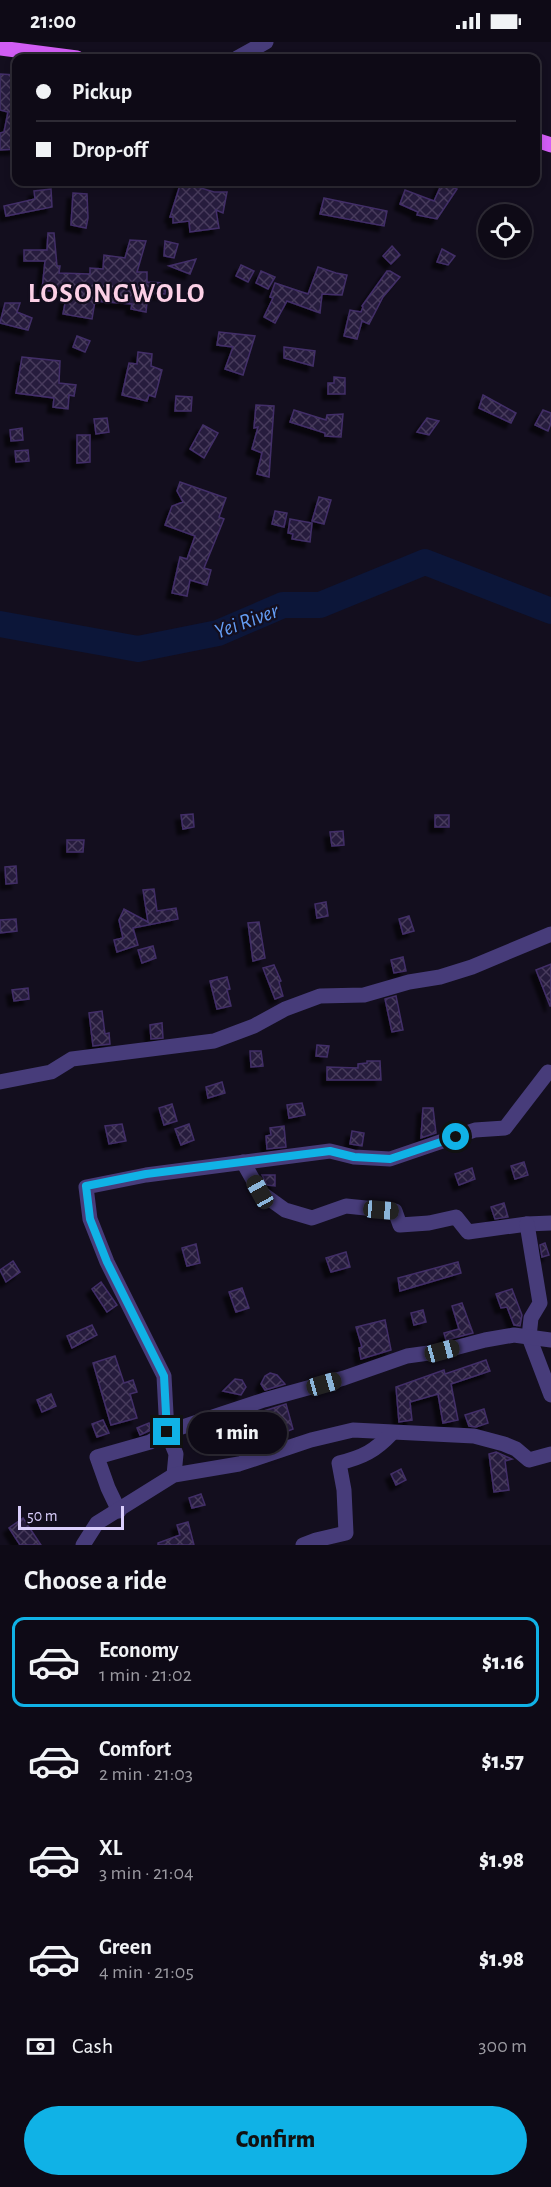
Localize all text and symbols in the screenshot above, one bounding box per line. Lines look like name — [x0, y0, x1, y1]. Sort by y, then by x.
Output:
text: 21:00 — [30, 10, 76, 32]
text: Pickup — [72, 81, 132, 103]
text: Drop-off — [72, 139, 148, 161]
map controls — [478, 204, 532, 258]
button: locate — [478, 204, 532, 258]
district label: LOSONGWOLO — [28, 280, 206, 307]
water label: Yei River — [211, 599, 282, 643]
route start — [442, 1123, 469, 1150]
car — [243, 1172, 277, 1212]
car — [362, 1199, 400, 1221]
car — [422, 1338, 462, 1364]
car — [304, 1370, 344, 1398]
callout: 1 min — [188, 1411, 287, 1453]
route end — [153, 1418, 180, 1445]
text: 1 min — [216, 1423, 259, 1443]
scale bar — [18, 1503, 124, 1530]
text: 50 m — [27, 1508, 58, 1524]
text: Choose a ride — [24, 1567, 167, 1594]
icon: car — [27, 1635, 81, 1689]
text: Economy — [99, 1639, 179, 1661]
text: $1.16 — [482, 1651, 524, 1673]
text: 1 min · 21:02 — [99, 1665, 192, 1685]
icon: car — [27, 1734, 81, 1788]
text: Comfort — [99, 1738, 171, 1760]
text: $1.57 — [481, 1750, 524, 1772]
text: 2 min · 21:03 — [99, 1764, 193, 1784]
icon: car — [27, 1833, 81, 1887]
text: XL — [99, 1837, 122, 1859]
text: $1.98 — [479, 1849, 524, 1871]
text: 3 min · 21:04 — [99, 1863, 194, 1883]
icon: car — [27, 1932, 81, 1986]
text: Green — [99, 1936, 152, 1958]
text: $1.98 — [479, 1948, 524, 1970]
text: 4 min · 21:05 — [99, 1962, 194, 1982]
icon: cash — [24, 2030, 57, 2063]
text: Cash — [72, 2035, 113, 2057]
text: 300 m — [478, 2036, 527, 2056]
button: Confirm — [24, 2106, 527, 2175]

